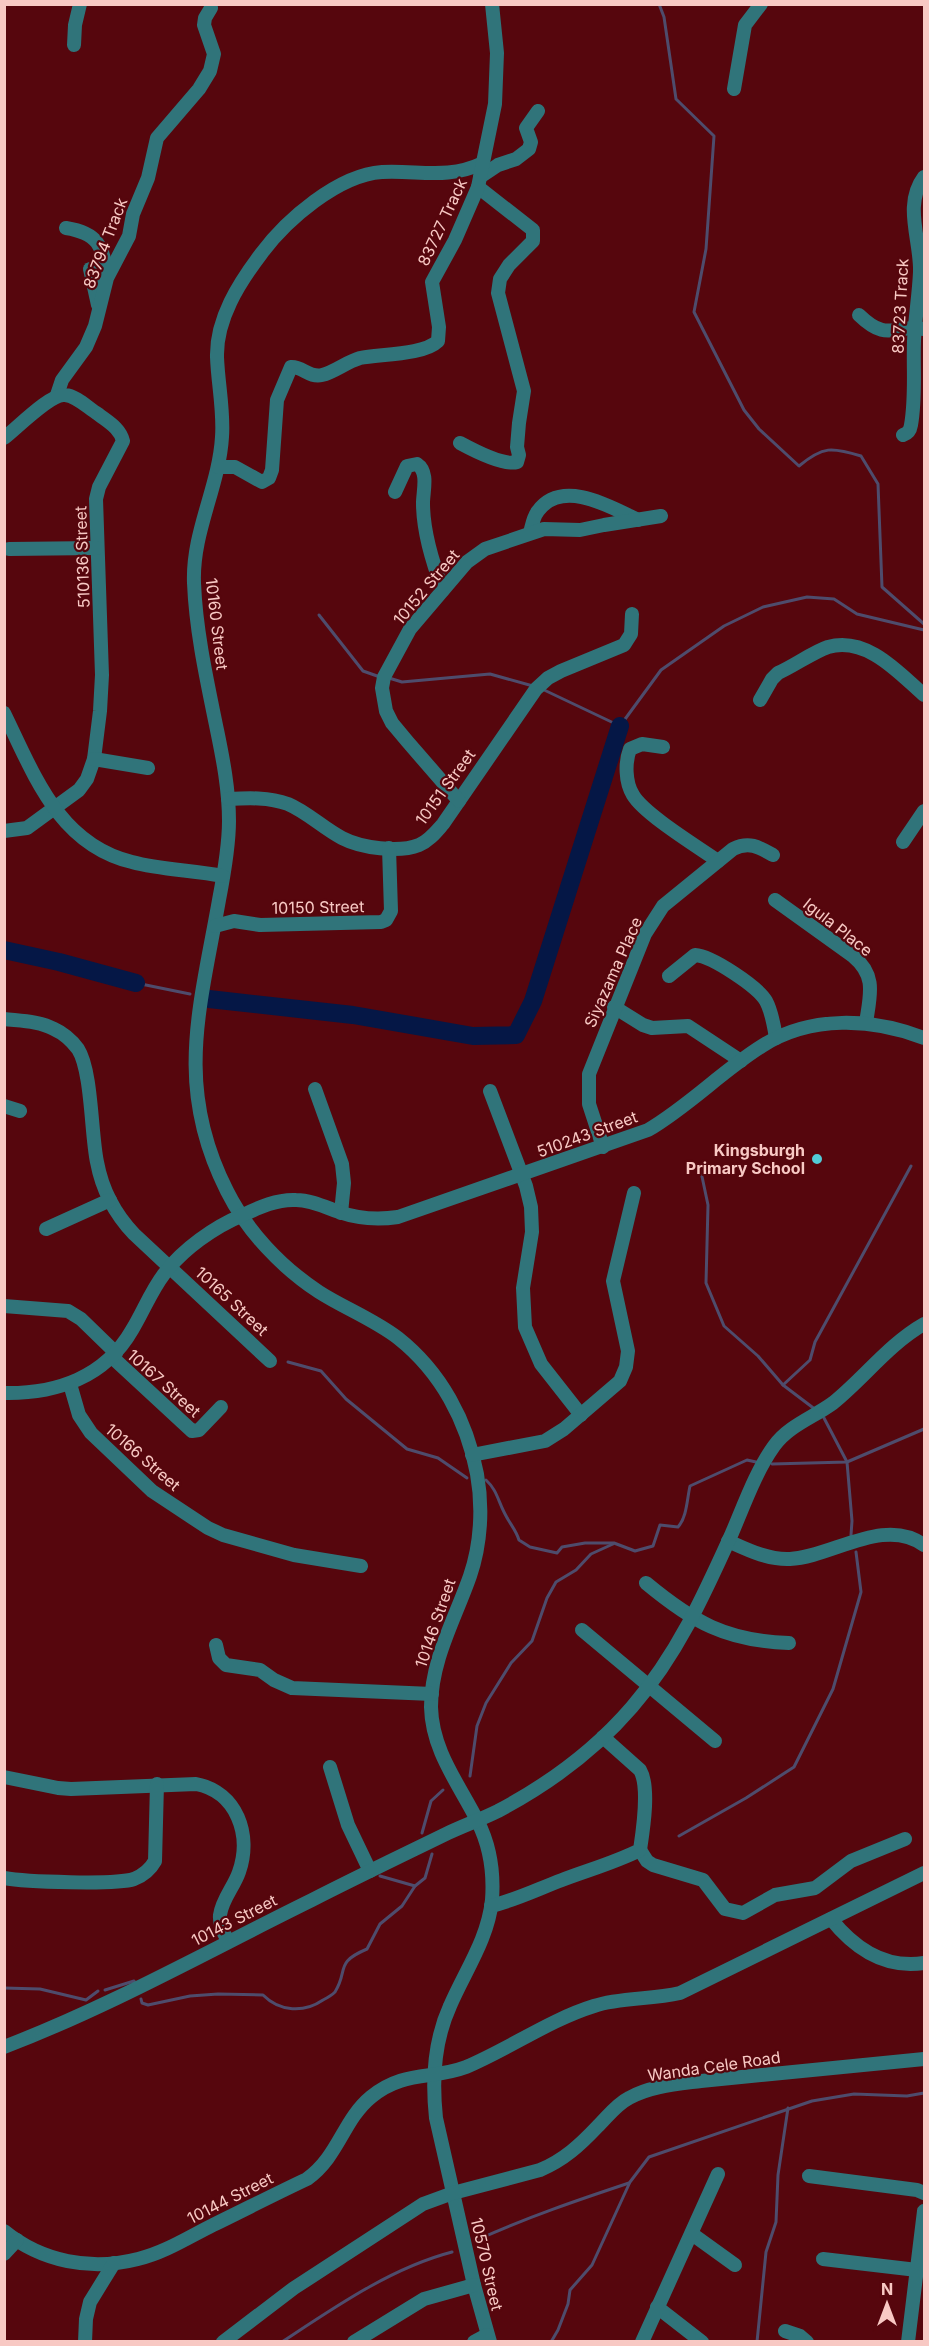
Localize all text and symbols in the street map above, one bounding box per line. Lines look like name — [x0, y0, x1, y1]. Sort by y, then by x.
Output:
street label: 83727 Track — [413, 175, 471, 269]
street label: 83794 Track — [78, 195, 132, 291]
street label: 83723 Track — [888, 258, 912, 354]
street label: 510136 Street — [70, 506, 94, 608]
street label: 10152 Street — [389, 545, 463, 629]
street label: 10160 Street — [201, 577, 233, 671]
street label: 10151 Street — [411, 745, 479, 829]
street label: Igula Place — [799, 894, 877, 960]
street label: 10150 Street — [272, 896, 364, 918]
street label: Siyazama Place — [580, 914, 646, 1030]
street label: 510243 Street — [534, 1107, 640, 1161]
place label: Kingsburgh Primary School — [686, 1140, 805, 1178]
marker: Kingsburgh Primary School — [810, 1152, 824, 1166]
street label: 10165 Street — [191, 1262, 273, 1340]
street label: 10167 Street — [123, 1345, 205, 1421]
street label: 10166 Street — [101, 1419, 185, 1495]
street label: 10146 Street — [410, 1576, 460, 1670]
street label: 10143 Street — [188, 1890, 280, 1950]
street label: Wanda Cele Road — [646, 2047, 782, 2085]
street label: 10144 Street — [184, 2168, 276, 2228]
street label: 10570 Street — [467, 2216, 507, 2312]
north arrow — [857, 2274, 917, 2334]
text: N — [881, 2279, 893, 2299]

